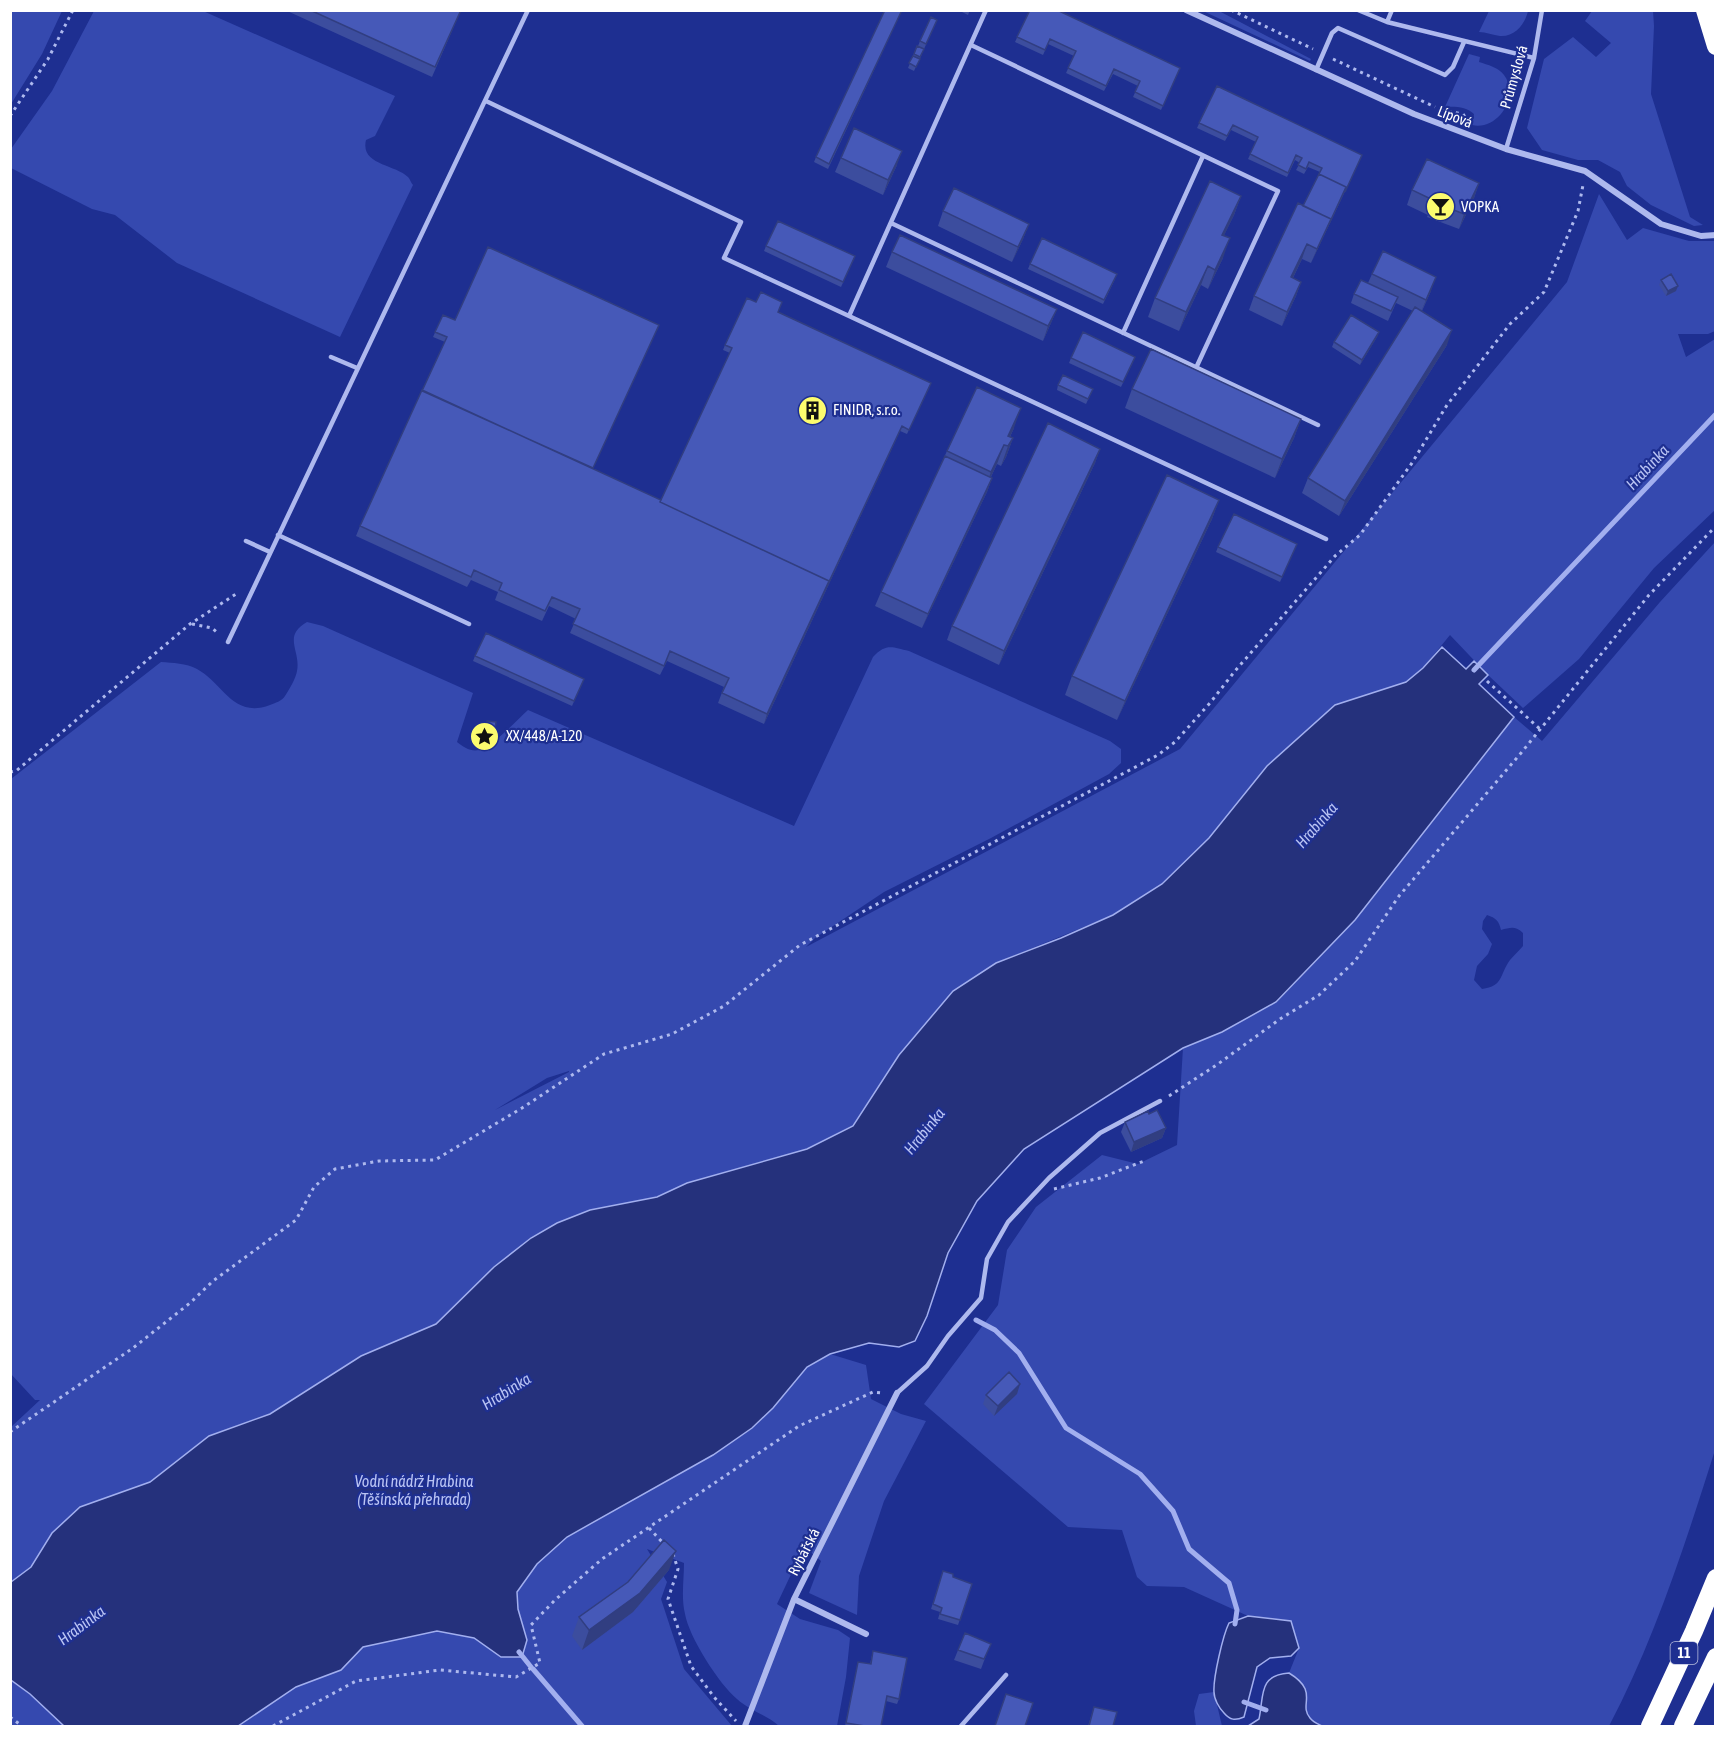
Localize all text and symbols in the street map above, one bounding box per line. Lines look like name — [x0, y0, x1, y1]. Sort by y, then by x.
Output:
street label: Průmyslová — [1496, 43, 1531, 110]
street label: Lípová — [1435, 102, 1475, 131]
bar icon: VOPKA — [1424, 191, 1456, 223]
place label: VOPKA — [1461, 198, 1500, 215]
building icon: FINIDR, s.r.o. — [796, 394, 828, 426]
place label: FINIDR, s.r.o. — [833, 401, 901, 418]
water label: Hrabinka — [1622, 441, 1672, 493]
place icon: XX/448/A-120 — [469, 720, 501, 752]
place label: XX/448/A-120 — [506, 727, 582, 744]
water label: Hrabinka — [1291, 798, 1341, 851]
water label: Hrabinka — [900, 1104, 948, 1158]
water label: Hrabinka — [478, 1369, 534, 1413]
water label: Vodní nádrž Hrabina (Těšínská přehrada) — [355, 1472, 474, 1509]
street label: Rybářská — [784, 1525, 823, 1578]
water label: Hrabinka — [54, 1601, 108, 1648]
road number: 11 — [1670, 1642, 1698, 1664]

